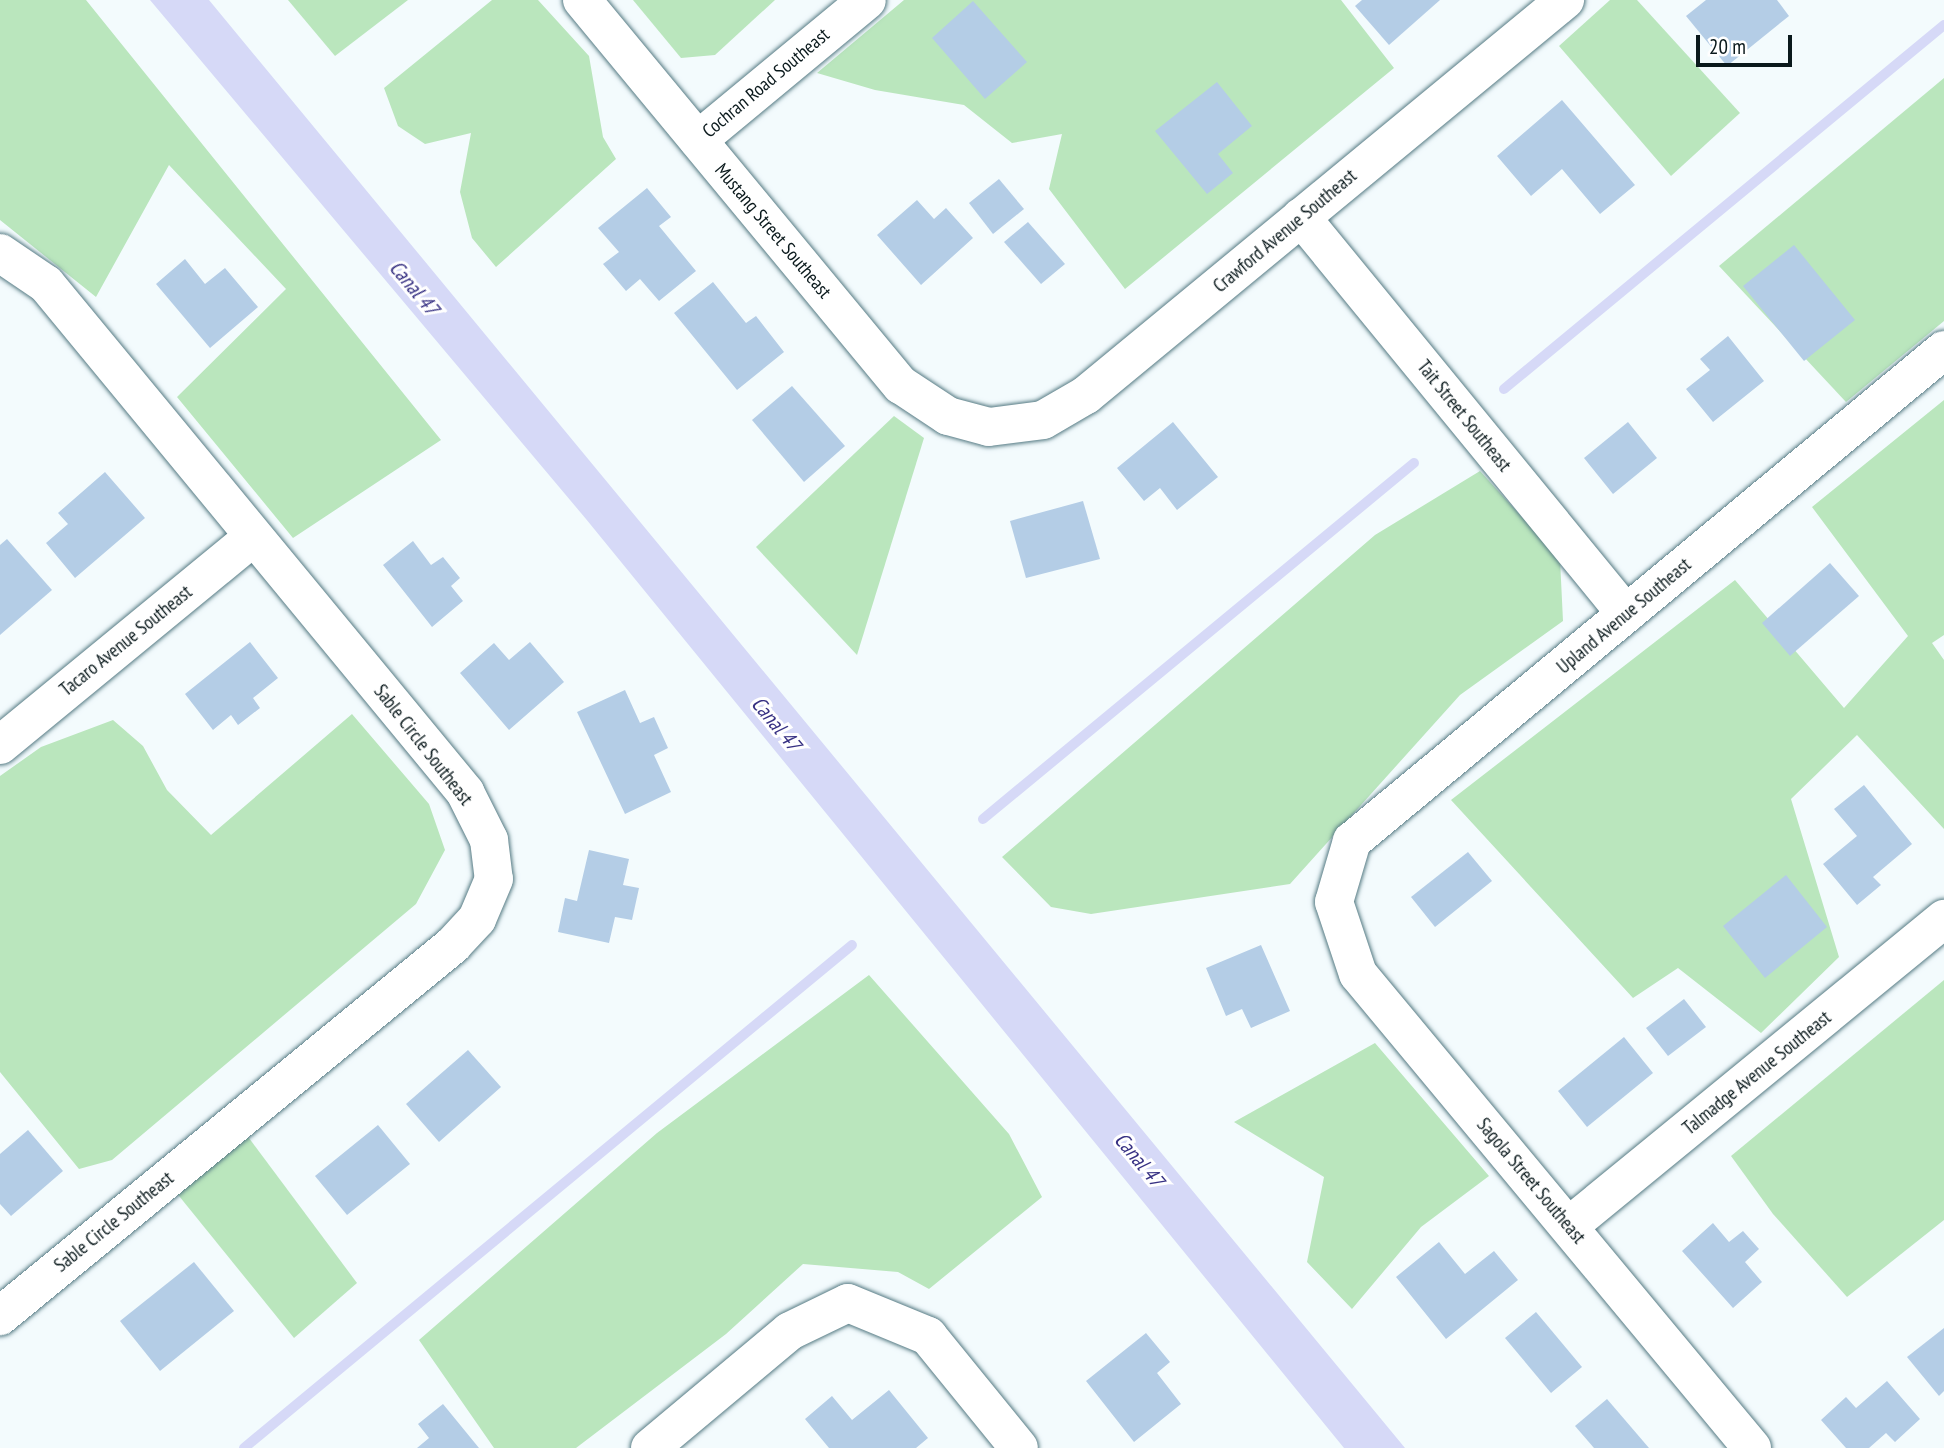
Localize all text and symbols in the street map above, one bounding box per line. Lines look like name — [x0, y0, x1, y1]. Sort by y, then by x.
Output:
scale bar — [1699, 21, 1795, 65]
street label: Cochran Road Southeast — [698, 23, 834, 143]
text: 20 m — [1709, 33, 1746, 60]
street label: Mustang Street Southeast — [710, 159, 836, 303]
street label: Crawford Avenue Southeast — [1209, 164, 1361, 298]
water label: Canal 47 — [384, 256, 444, 320]
street label: Tait Street Southeast — [1412, 356, 1516, 476]
street label: Upland Avenue Southeast — [1552, 553, 1696, 679]
street label: Tacaro Avenue Southeast — [55, 581, 197, 701]
street label: Sable Circle Southeast — [369, 680, 477, 810]
water label: Canal 47 — [746, 692, 806, 756]
street label: Talmadge Avenue Southeast — [1678, 1006, 1836, 1140]
street label: Sagola Street Southeast — [1472, 1114, 1590, 1248]
water label: Canal 47 — [1109, 1128, 1169, 1192]
street label: Sable Circle Southeast — [50, 1167, 178, 1277]

